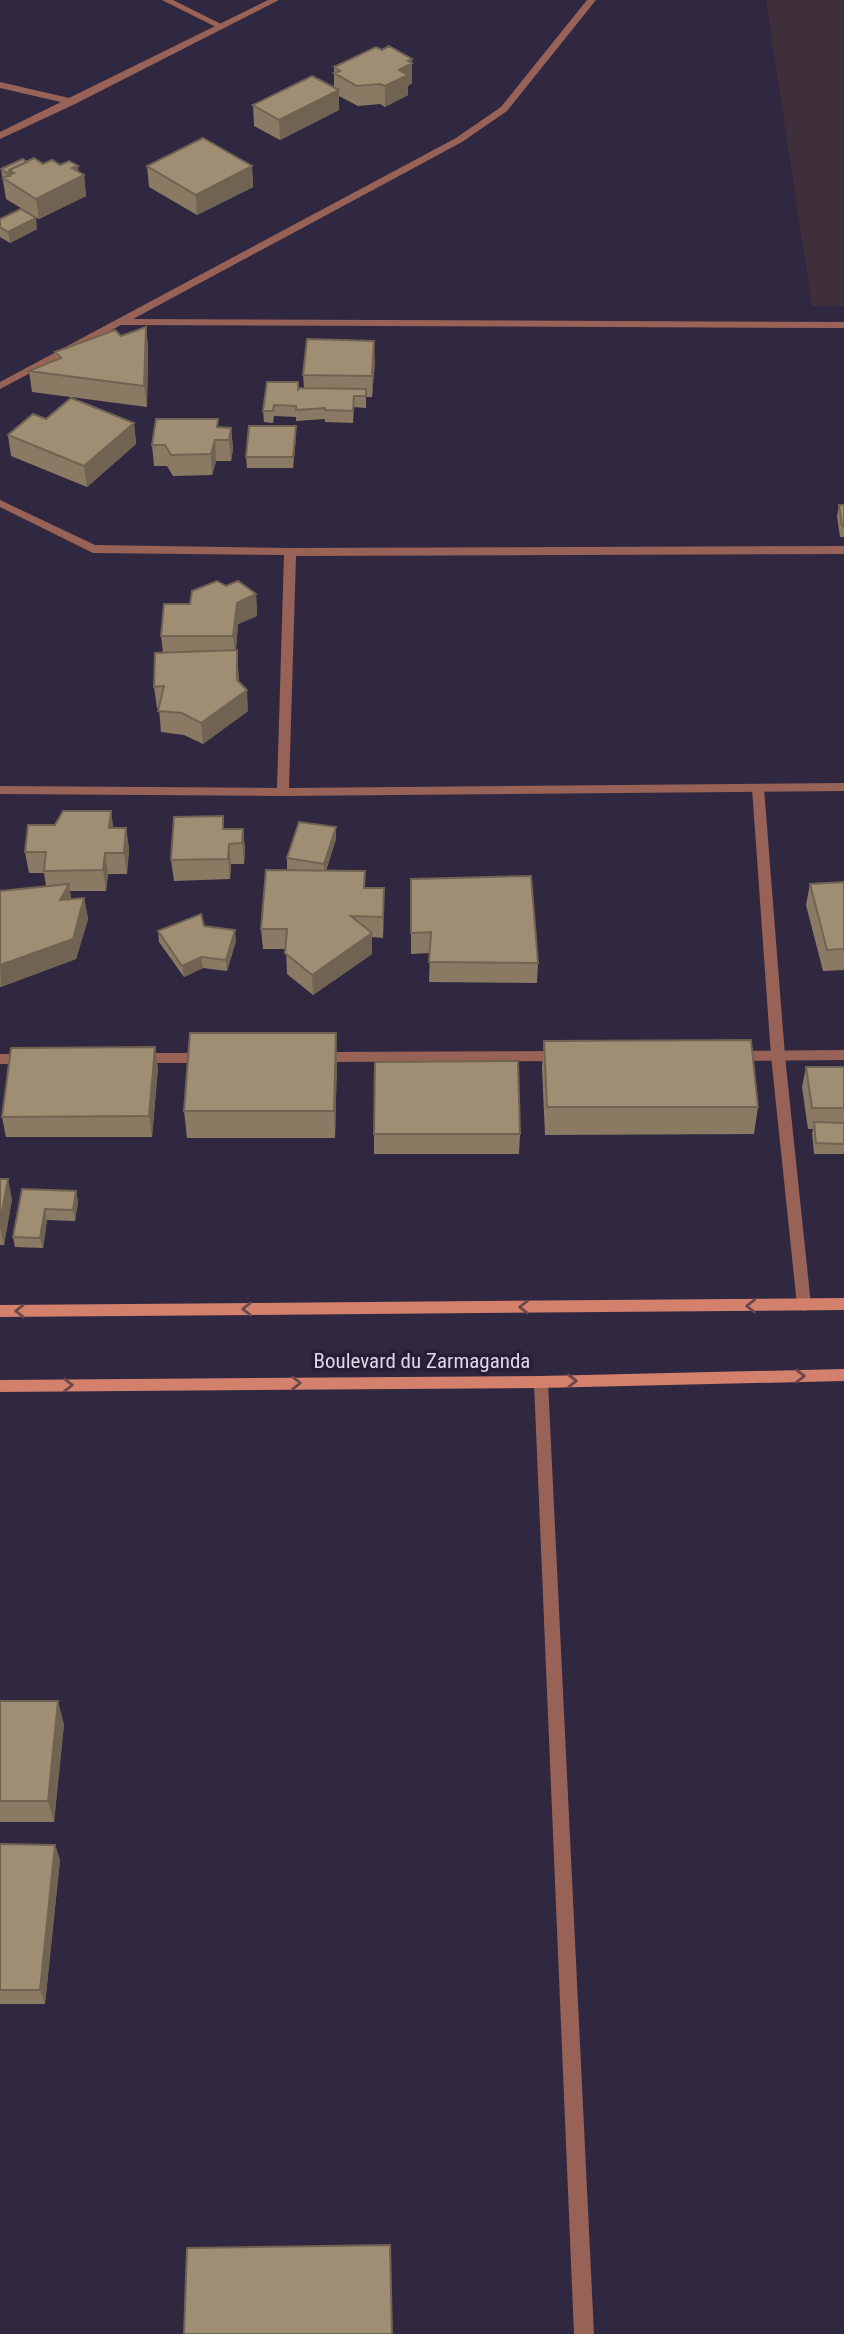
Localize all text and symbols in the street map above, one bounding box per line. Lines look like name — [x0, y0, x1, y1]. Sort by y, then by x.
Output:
one-way arrow — [746, 1298, 757, 1313]
one-way arrow — [518, 1299, 529, 1315]
one-way arrow — [242, 1301, 252, 1317]
one-way arrow — [14, 1303, 25, 1319]
street label: Boulevard du Zarmaganda — [314, 1349, 530, 1373]
one-way arrow — [794, 1369, 805, 1384]
one-way arrow — [567, 1373, 578, 1389]
one-way arrow — [291, 1375, 301, 1391]
one-way arrow — [63, 1377, 74, 1393]

